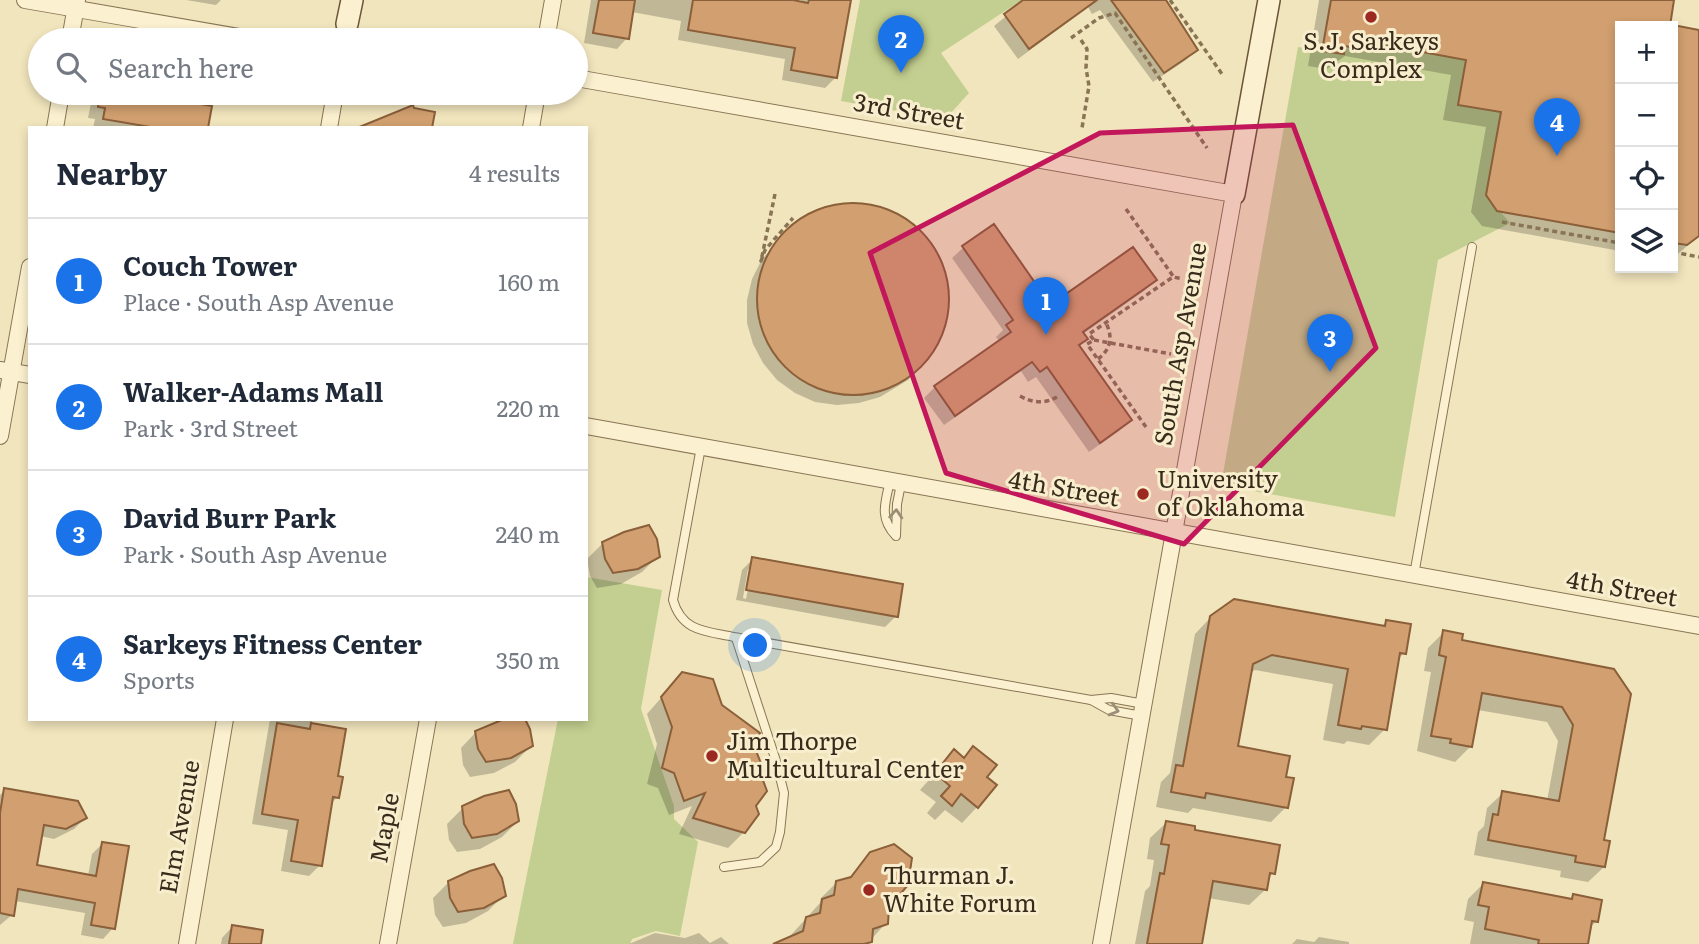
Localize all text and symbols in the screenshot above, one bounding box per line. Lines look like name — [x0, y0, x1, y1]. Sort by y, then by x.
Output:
marker: S.J. Sarkeys Complex — [1363, 9, 1379, 25]
pin: 2 — [878, 15, 924, 73]
map controls — [1615, 21, 1678, 273]
button: + — [1615, 21, 1678, 84]
place label: S.J. Sarkeys Complex — [1303, 22, 1439, 85]
search box — [28, 28, 588, 105]
text: Search here — [108, 47, 254, 86]
icon: search — [52, 48, 90, 86]
street label: 3rd Street — [851, 83, 968, 137]
button: − — [1615, 84, 1678, 147]
pin: 4 — [1534, 98, 1580, 156]
button: locate — [1615, 147, 1678, 210]
text: Nearby — [56, 150, 167, 194]
text: 4 results — [469, 155, 560, 189]
button: layers — [1615, 210, 1678, 273]
street label: South Asp Avenue — [1143, 239, 1214, 448]
text: Couch Tower — [123, 245, 297, 284]
text: 1 — [74, 264, 84, 298]
text: 160 m — [498, 264, 560, 298]
pin: 1 — [1023, 277, 1069, 335]
text: Place · South Asp Avenue — [123, 284, 394, 318]
pin: 3 — [1307, 314, 1353, 372]
text: Walker-Adams Mall — [123, 371, 383, 410]
text: 2 — [73, 390, 85, 424]
text: 220 m — [496, 390, 560, 424]
text: Park · 3rd Street — [123, 410, 298, 444]
street label: 4th Street — [1006, 460, 1123, 514]
place label: University of Oklahoma — [1157, 460, 1305, 523]
marker: University of Oklahoma — [1135, 486, 1151, 502]
text: David Burr Park — [123, 497, 336, 536]
one-way arrow — [889, 509, 904, 520]
text: 3 — [73, 516, 85, 550]
text: 240 m — [495, 516, 560, 550]
text: Park · South Asp Avenue — [123, 536, 387, 570]
street label: 4th Street — [1564, 560, 1681, 614]
text: Sarkeys Fitness Center — [123, 623, 422, 662]
your location — [738, 628, 772, 662]
text: 4 — [72, 642, 86, 676]
text: 350 m — [496, 642, 560, 676]
text: Sports — [123, 662, 194, 696]
one-way arrow — [1108, 701, 1120, 716]
place label: Jim Thorpe Multicultural Center — [726, 722, 964, 785]
marker: Jim Thorpe Multicultural Center — [704, 748, 720, 764]
street label: Elm Avenue — [149, 757, 207, 896]
street label: Maple — [359, 790, 406, 866]
place label: Thurman J. White Forum — [883, 856, 1037, 919]
marker: Thurman J. White Forum — [861, 882, 877, 898]

